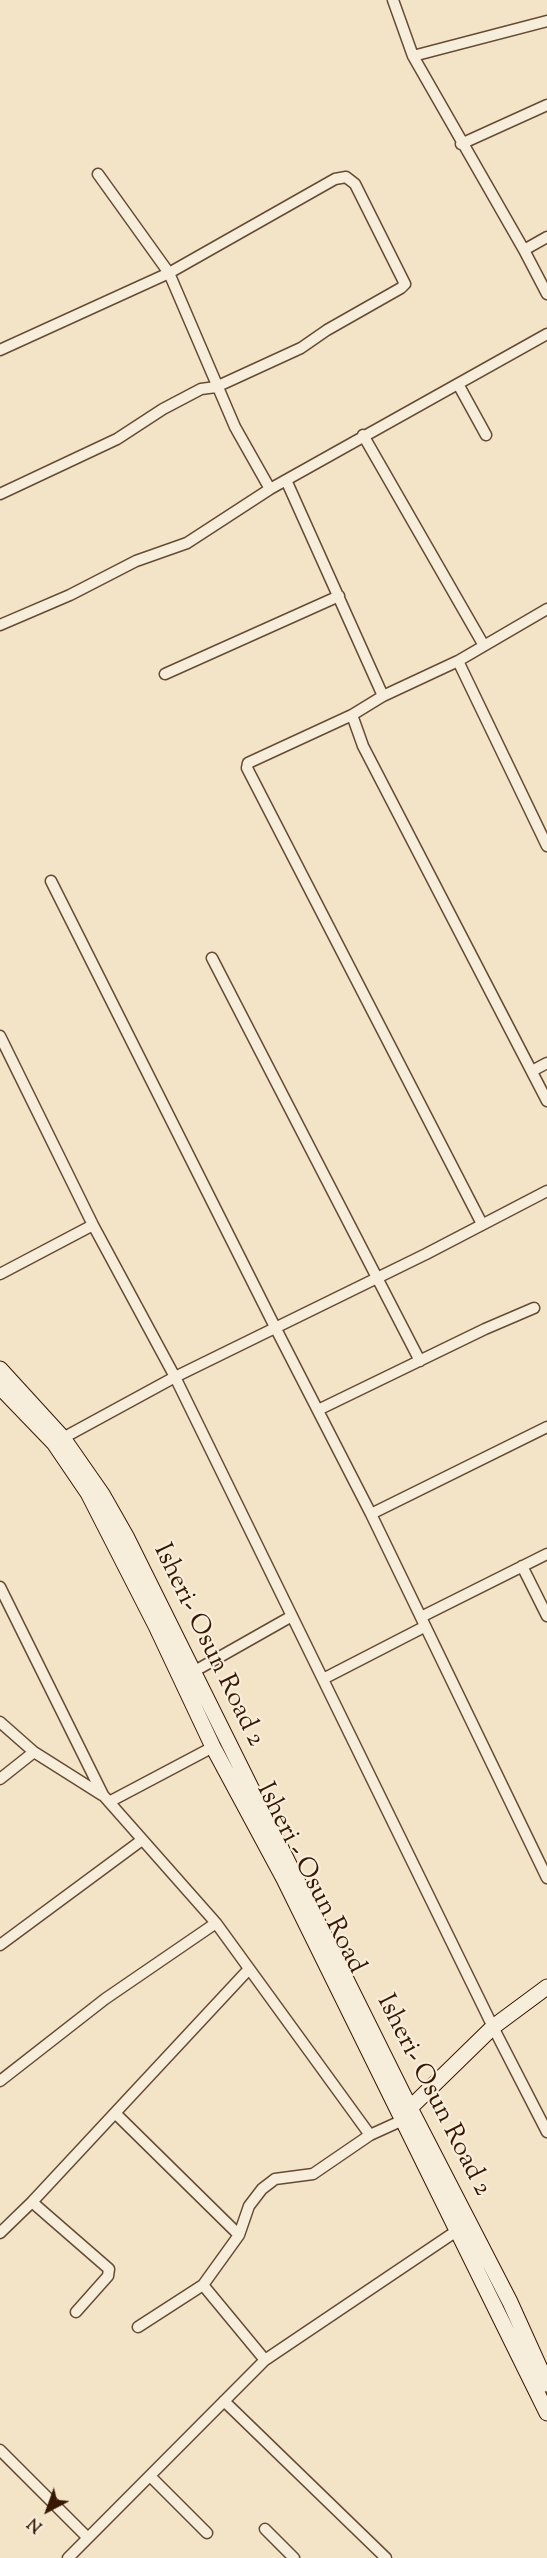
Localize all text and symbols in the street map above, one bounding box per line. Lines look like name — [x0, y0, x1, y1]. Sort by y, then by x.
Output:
street label: Isheri- Osun Road 2 — [144, 1540, 270, 1752]
street label: Isheri - Osun Road — [248, 1779, 370, 1979]
street label: Isheri- Osun Road 2 — [368, 1990, 496, 2202]
north arrow — [18, 2480, 78, 2540]
text: N — [23, 2511, 48, 2537]

